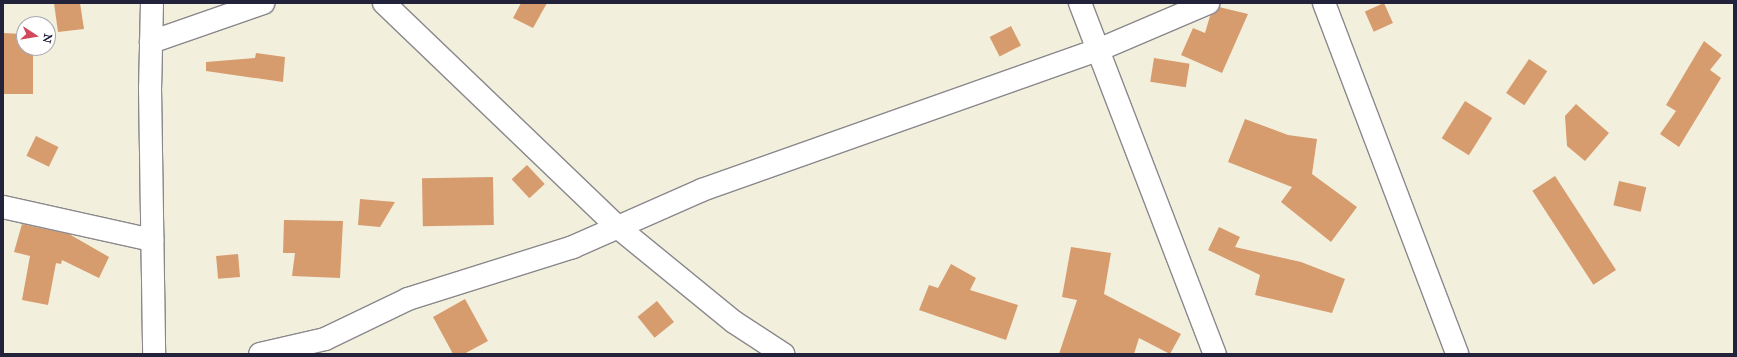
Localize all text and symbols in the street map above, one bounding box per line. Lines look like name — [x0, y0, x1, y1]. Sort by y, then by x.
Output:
north arrow — [16, 16, 56, 56]
text: N — [40, 32, 55, 44]

